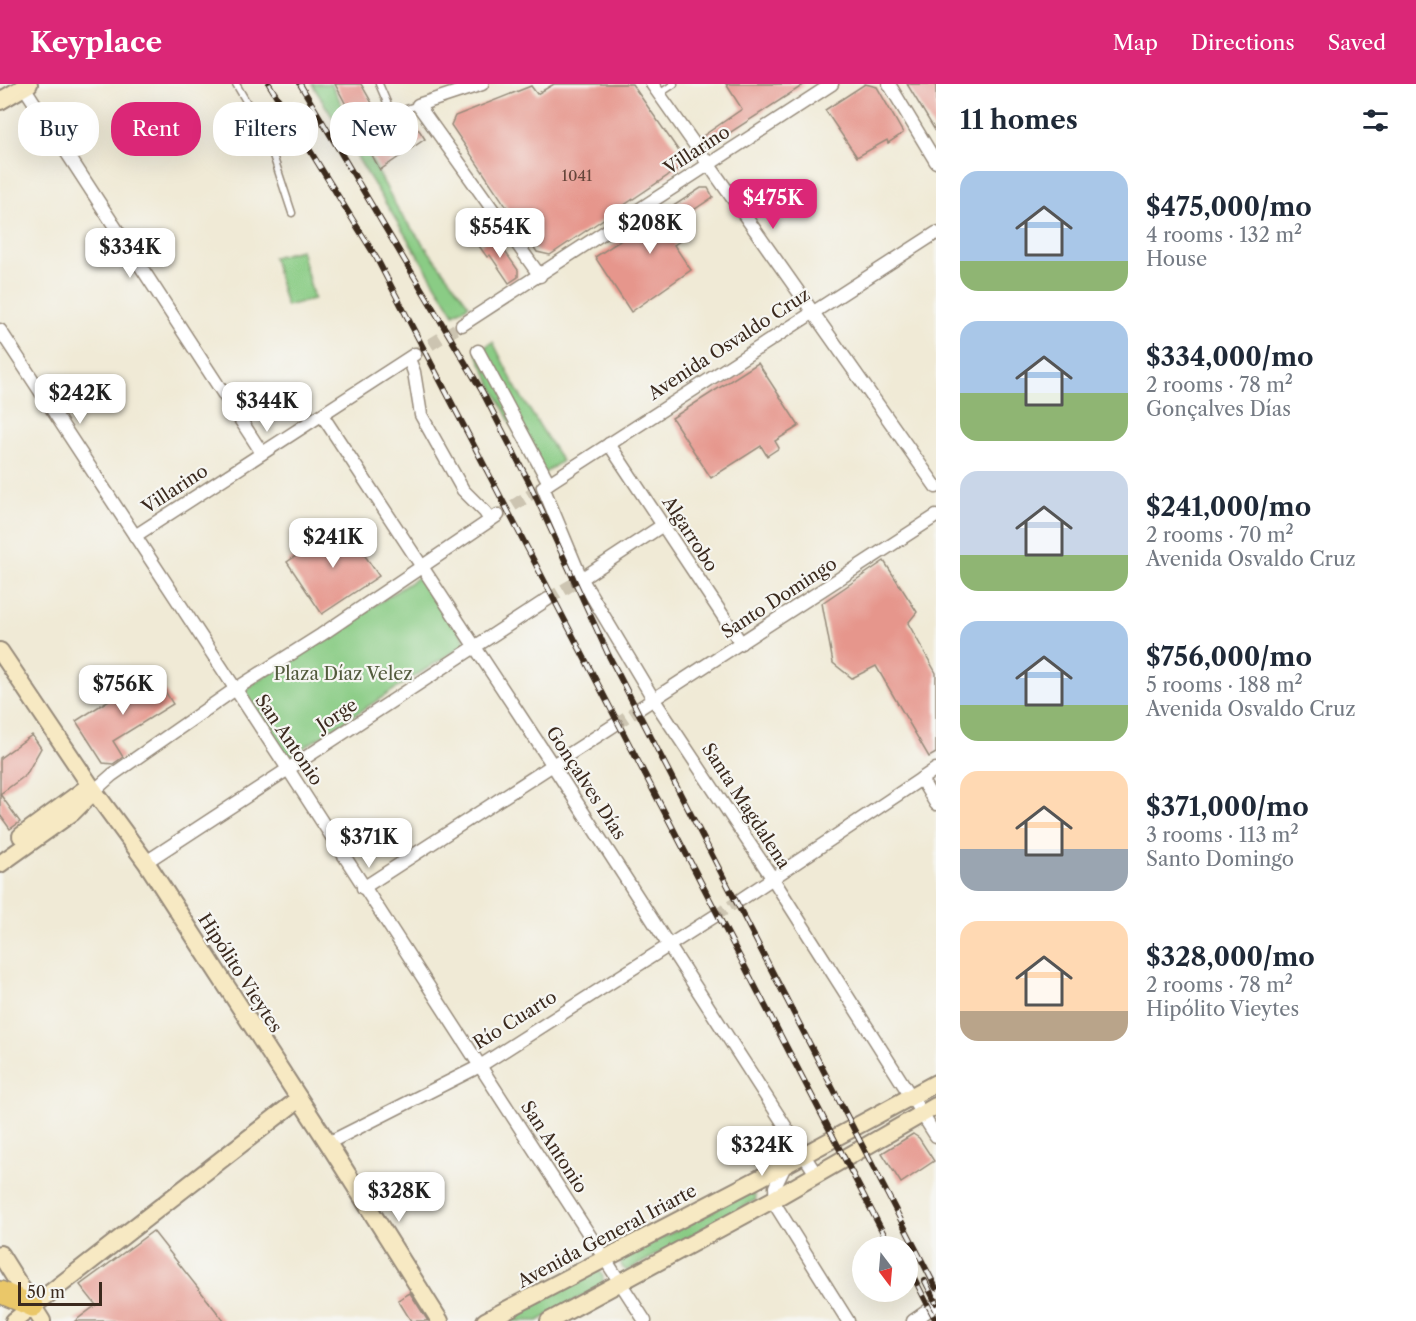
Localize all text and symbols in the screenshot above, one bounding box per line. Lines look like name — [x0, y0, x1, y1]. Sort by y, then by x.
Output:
text: Keyplace — [30, 25, 162, 59]
text: Map — [1113, 30, 1158, 55]
text: Directions — [1191, 30, 1295, 55]
text: Saved — [1328, 30, 1386, 55]
chip: Buy — [18, 102, 99, 156]
chip: Rent — [111, 102, 201, 156]
chip: Filters — [213, 102, 318, 156]
chip: New — [330, 102, 418, 156]
text: 11 homes — [960, 104, 1078, 136]
icon: filters — [1359, 104, 1392, 137]
street label: Villarino — [659, 121, 734, 180]
house number: 1041 — [562, 166, 593, 185]
pin: $475K — [731, 179, 815, 230]
text: $475K — [743, 186, 803, 210]
text: $475,000/mo — [1146, 191, 1312, 223]
icon: home — [1008, 195, 1080, 267]
pin: $208K — [608, 204, 692, 255]
pin: $554K — [458, 208, 542, 259]
text: $208K — [618, 211, 682, 235]
text: $554K — [469, 215, 531, 239]
text: 4 rooms · 132 m² — [1146, 223, 1302, 247]
pin: $334K — [88, 228, 172, 279]
text: $334K — [99, 235, 161, 259]
text: House — [1146, 247, 1207, 271]
street label: Avenida Osvaldo Cruz — [643, 283, 814, 405]
text: $334,000/mo — [1146, 341, 1314, 373]
icon: home — [1008, 345, 1080, 417]
text: 2 rooms · 78 m² — [1146, 373, 1293, 397]
pin: $242K — [38, 374, 122, 425]
text: $242K — [49, 381, 111, 405]
pin: $344K — [225, 382, 309, 433]
text: $344K — [236, 389, 298, 413]
text: Gonçalves Días — [1146, 397, 1291, 421]
street label: Villarino — [137, 460, 212, 519]
street label: Algarrobo — [657, 491, 723, 576]
text: $241,000/mo — [1146, 491, 1311, 523]
icon: home — [1008, 495, 1080, 567]
pin: $241K — [291, 518, 375, 569]
text: 2 rooms · 70 m² — [1146, 523, 1294, 547]
text: $241K — [303, 525, 363, 549]
text: Avenida Osvaldo Cruz — [1146, 547, 1356, 571]
street label: Santo Domingo — [717, 552, 841, 644]
text: $756,000/mo — [1146, 641, 1312, 673]
icon: home — [1008, 645, 1080, 717]
park label: Plaza Díaz Velez — [273, 663, 413, 685]
pin: $756K — [81, 665, 165, 716]
text: $756K — [93, 672, 153, 696]
text: 5 rooms · 188 m² — [1146, 673, 1303, 697]
street label: San Antonio — [250, 690, 328, 790]
street label: Jorge — [310, 694, 362, 738]
text: Avenida Osvaldo Cruz — [1146, 697, 1356, 721]
street label: Gonçalves Días — [541, 722, 631, 844]
street label: Santa Magdalena — [697, 739, 795, 873]
text: $371,000/mo — [1146, 791, 1309, 823]
icon: home — [1008, 795, 1080, 867]
pin: $371K — [327, 818, 411, 869]
text: 3 rooms · 113 m² — [1146, 823, 1299, 847]
text: $371K — [340, 825, 398, 849]
text: Santo Domingo — [1146, 847, 1294, 871]
street label: Hipólito Vieytes — [193, 909, 287, 1037]
text: $328,000/mo — [1146, 941, 1315, 973]
icon: home — [1008, 945, 1080, 1017]
text: 2 rooms · 78 m² — [1146, 973, 1293, 997]
street label: Río Cuarto — [469, 986, 561, 1054]
text: Hipólito Vieytes — [1146, 997, 1299, 1021]
street label: San Antonio — [516, 1097, 592, 1197]
pin: $324K — [720, 1126, 804, 1177]
text: $324K — [731, 1133, 793, 1157]
pin: $328K — [357, 1172, 441, 1223]
text: $328K — [368, 1179, 430, 1203]
street label: Avenida General Iriarte — [513, 1179, 700, 1293]
north arrow — [852, 1236, 918, 1302]
map controls — [852, 1236, 918, 1302]
scale bar — [18, 1279, 102, 1306]
text: 50 m — [27, 1282, 65, 1302]

